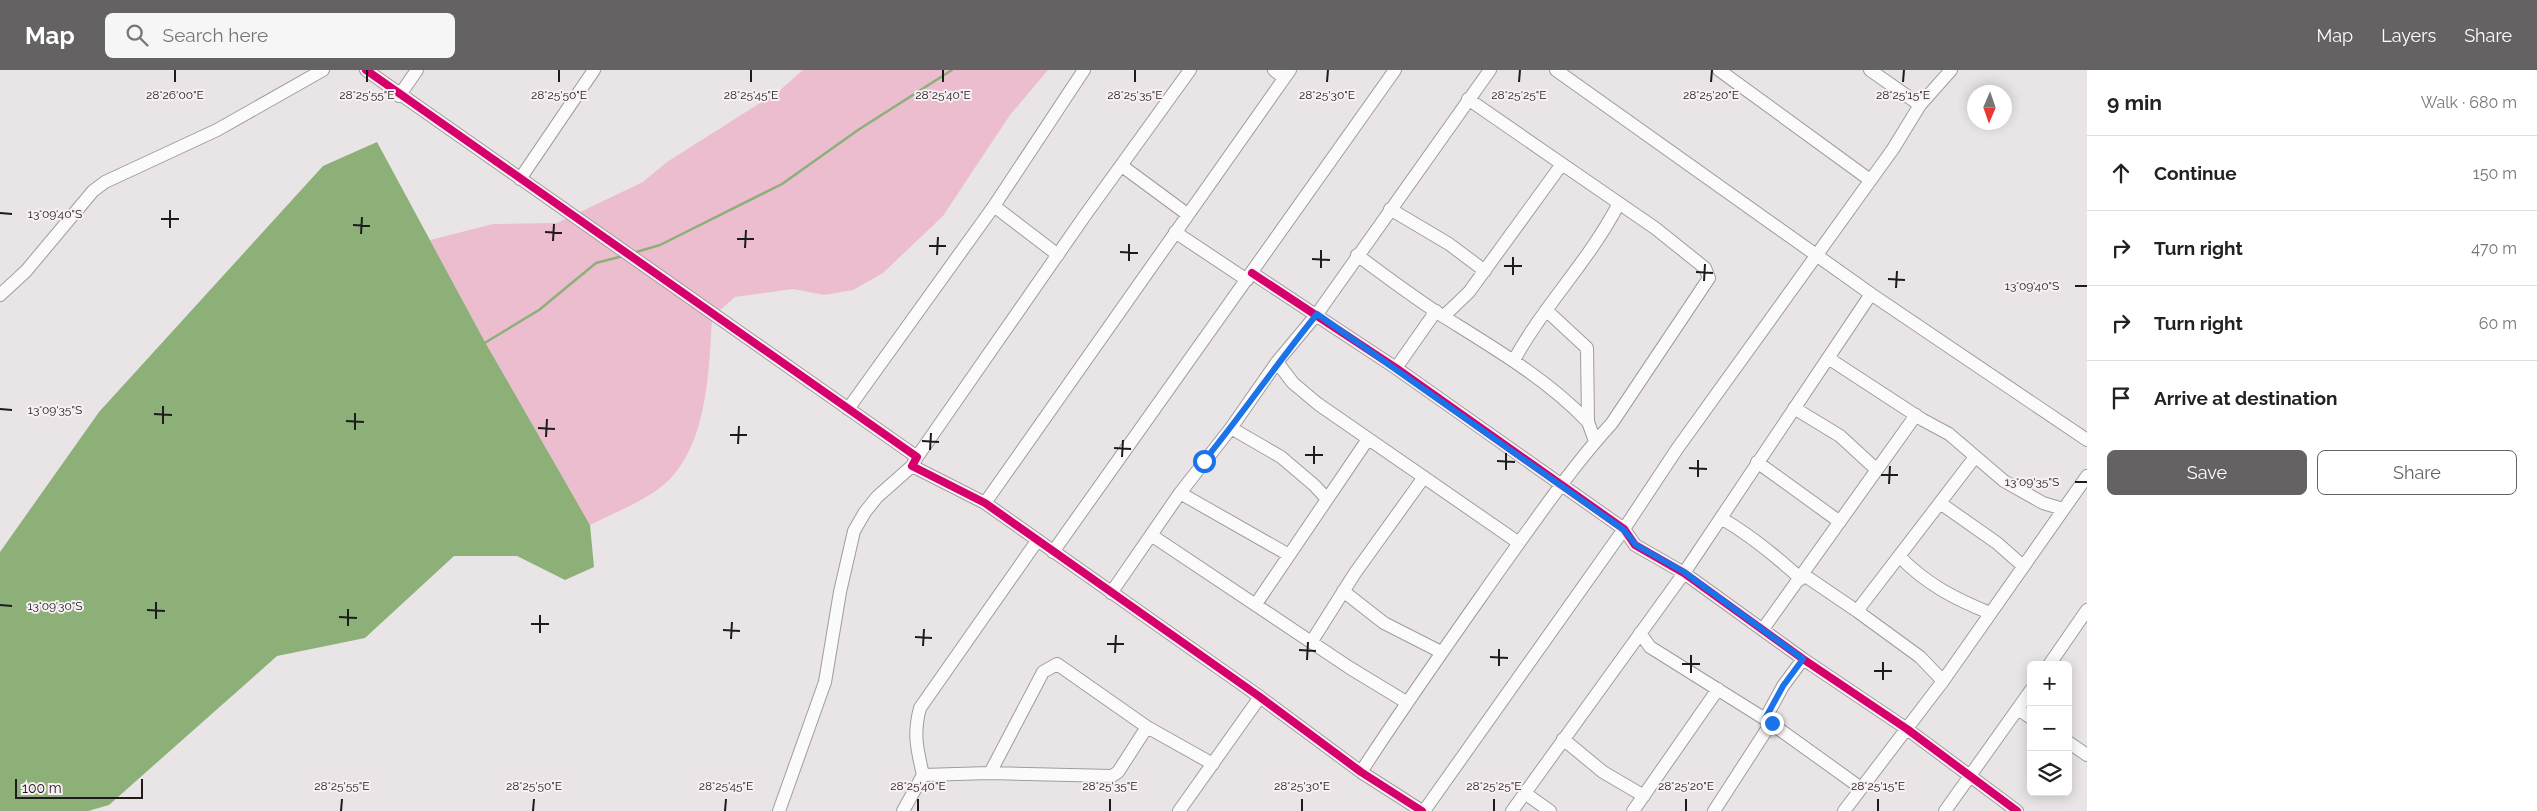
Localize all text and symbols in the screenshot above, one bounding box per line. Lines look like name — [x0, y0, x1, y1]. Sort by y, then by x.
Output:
search box — [105, 13, 455, 58]
text: Map — [25, 21, 75, 50]
icon: search — [123, 21, 151, 49]
text: Search here — [163, 24, 268, 46]
text: Map — [2317, 25, 2353, 46]
text: Layers — [2381, 25, 2436, 46]
text: Share — [2464, 25, 2512, 46]
north arrow — [1967, 85, 2012, 130]
text: 28°26'00"E — [146, 88, 204, 102]
text: 28°25'55"E — [339, 88, 395, 102]
text: 28°25'50"E — [531, 88, 587, 102]
text: 28°25'45"E — [724, 88, 778, 102]
text: 28°25'40"E — [915, 88, 971, 102]
text: 28°25'35"E — [1107, 88, 1163, 102]
text: 28°25'30"E — [1299, 88, 1355, 102]
text: 28°25'25"E — [1491, 88, 1547, 102]
text: 28°25'20"E — [1683, 88, 1739, 102]
text: 28°25'15"E — [1876, 88, 1930, 102]
text: 9 min — [2107, 90, 2162, 115]
text: Walk · 680 m — [2421, 93, 2517, 112]
icon: ahead — [2107, 159, 2135, 187]
text: Continue — [2154, 162, 2237, 184]
text: 150 m — [2473, 164, 2517, 183]
text: 13°09'40"S — [28, 207, 82, 221]
icon: right — [2107, 234, 2135, 262]
text: Turn right — [2154, 237, 2243, 259]
text: 470 m — [2471, 239, 2517, 258]
text: 13°09'40"S — [2005, 279, 2059, 293]
icon: right — [2107, 309, 2135, 337]
text: Turn right — [2154, 312, 2243, 334]
text: 60 m — [2479, 314, 2517, 333]
icon: arrive — [2107, 384, 2135, 412]
text: Arrive at destination — [2154, 387, 2338, 409]
text: 13°09'35"S — [28, 403, 82, 417]
route start — [1193, 450, 1216, 473]
button: Save — [2107, 450, 2307, 495]
button: Share — [2317, 450, 2517, 495]
text: 13°09'35"S — [2005, 475, 2059, 489]
text: 13°09'30"S — [27, 599, 83, 613]
map controls — [2027, 661, 2072, 796]
button: + — [2027, 661, 2072, 706]
button: − — [2027, 706, 2072, 751]
route end — [1761, 712, 1784, 735]
button: layers — [2027, 751, 2072, 796]
scale bar — [15, 776, 142, 799]
text: 28°25'55"E — [314, 779, 370, 793]
text: 28°25'50"E — [506, 779, 562, 793]
text: 28°25'45"E — [699, 779, 753, 793]
text: 28°25'40"E — [890, 779, 946, 793]
text: 28°25'35"E — [1082, 779, 1138, 793]
text: 28°25'30"E — [1274, 779, 1330, 793]
text: 28°25'25"E — [1466, 779, 1522, 793]
text: 28°25'20"E — [1658, 779, 1714, 793]
text: 28°25'15"E — [1851, 779, 1905, 793]
text: 100 m — [22, 780, 62, 796]

